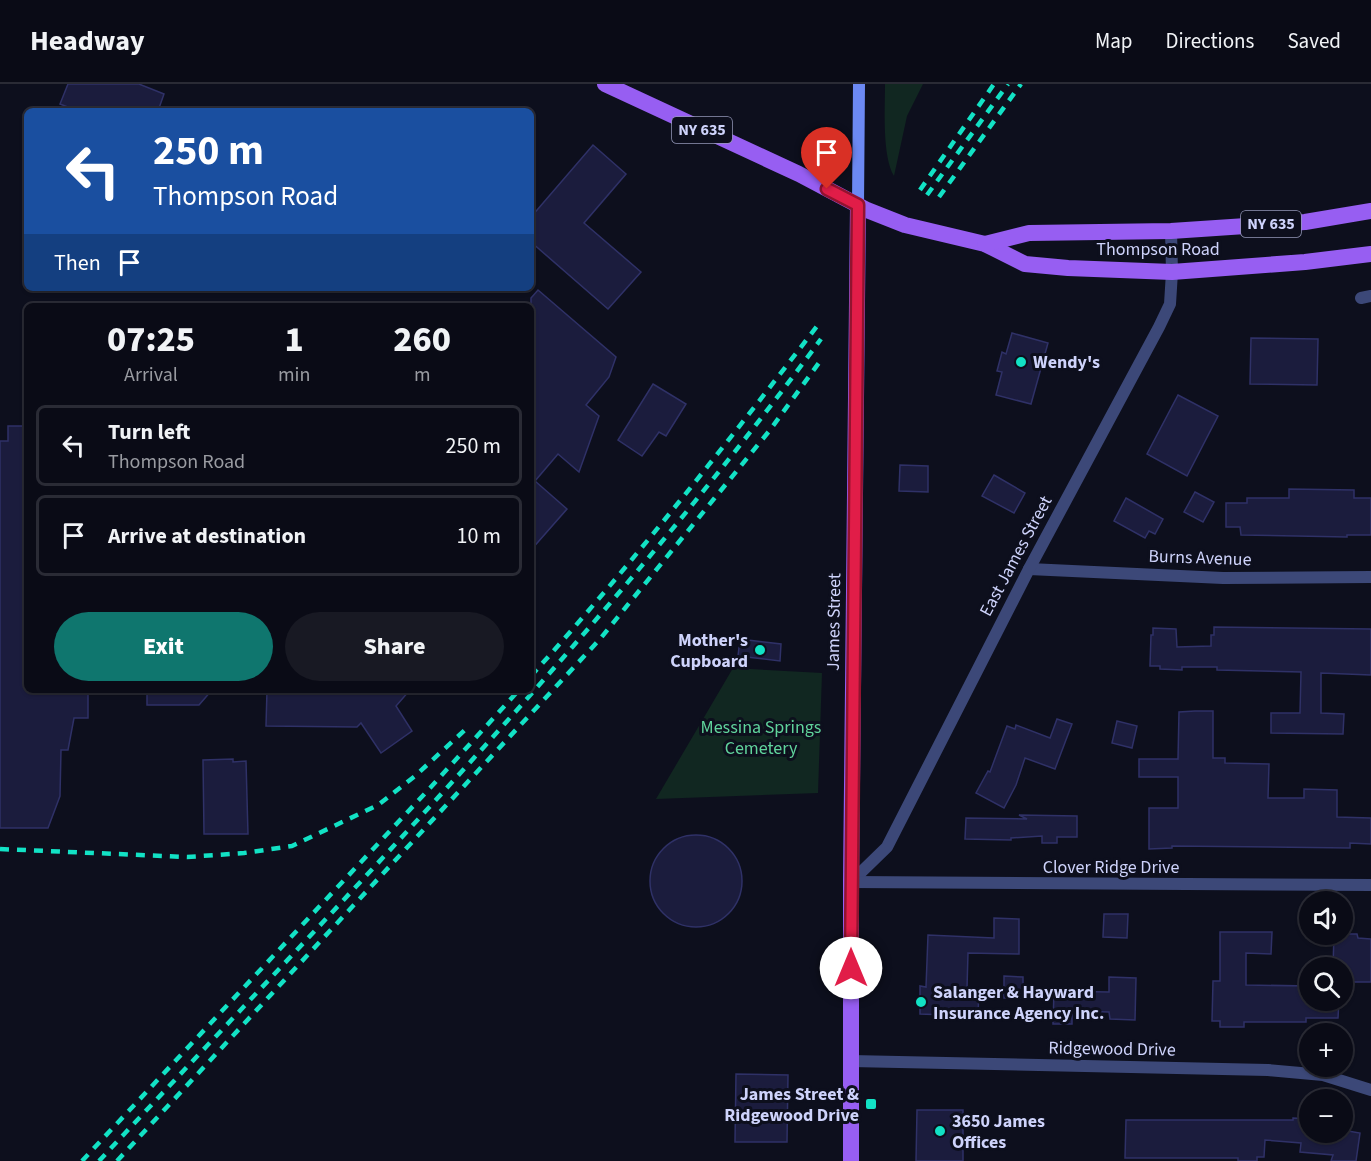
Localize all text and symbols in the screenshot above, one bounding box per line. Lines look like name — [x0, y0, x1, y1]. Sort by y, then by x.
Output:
text: Headway — [30, 21, 145, 61]
text: Map — [1095, 26, 1133, 56]
text: Directions — [1166, 26, 1254, 56]
text: Saved — [1287, 26, 1341, 56]
road number: NY 635 — [672, 117, 732, 143]
text: 250 m — [153, 121, 264, 181]
pin — [801, 127, 852, 189]
icon: left — [54, 132, 132, 210]
icon: arrive — [810, 136, 843, 169]
text: Thompson Road — [153, 177, 338, 216]
road number: NY 635 — [1241, 211, 1301, 237]
street label: Thompson Road — [1096, 237, 1220, 262]
icon: arrive — [113, 246, 146, 279]
text: Then — [54, 247, 101, 279]
text: 07:25 — [107, 314, 195, 365]
text: 1 — [285, 314, 304, 365]
text: 260 — [393, 314, 451, 365]
place label: Wendy's — [1033, 350, 1100, 375]
marker: Wendy's — [1014, 355, 1028, 369]
text: Arrival — [124, 361, 178, 389]
text: min — [278, 361, 310, 389]
text: m — [414, 361, 430, 389]
text: Turn left — [108, 416, 190, 448]
icon: left — [57, 429, 90, 462]
text: 250 m — [446, 430, 501, 462]
text: Thompson Road — [108, 448, 245, 476]
street label: East James Street — [974, 491, 1058, 621]
icon: arrive — [57, 519, 90, 552]
text: Arrive at destination — [108, 520, 306, 552]
text: 10 m — [456, 520, 501, 552]
street label: Burns Avenue — [1148, 544, 1252, 572]
street label: James Street — [821, 573, 847, 671]
button: Exit — [54, 612, 273, 681]
button: Share — [285, 612, 504, 681]
place label: Mother's Cupboard — [670, 628, 748, 674]
marker: Mother's Cupboard — [753, 643, 767, 657]
park label: Messina Springs Cemetery — [701, 715, 821, 761]
street label: Clover Ridge Drive — [1043, 855, 1179, 880]
map controls — [1299, 891, 1353, 1143]
button: sound — [1299, 891, 1353, 945]
position arrow — [819, 936, 883, 1000]
button: search — [1299, 957, 1353, 1011]
place label: Salanger & Hayward Insurance Agency Inc. — [933, 980, 1104, 1026]
marker: Salanger & Hayward Insurance Agency Inc. — [914, 995, 928, 1009]
button: + — [1299, 1023, 1353, 1077]
street label: Ridgewood Drive — [1048, 1035, 1176, 1063]
place label: James Street & Ridgewood Drive — [724, 1082, 859, 1128]
button: − — [1299, 1089, 1353, 1143]
marker: James Street & Ridgewood Drive — [864, 1097, 878, 1111]
place label: 3650 James Offices — [952, 1109, 1045, 1155]
marker: 3650 James Offices — [933, 1124, 947, 1138]

